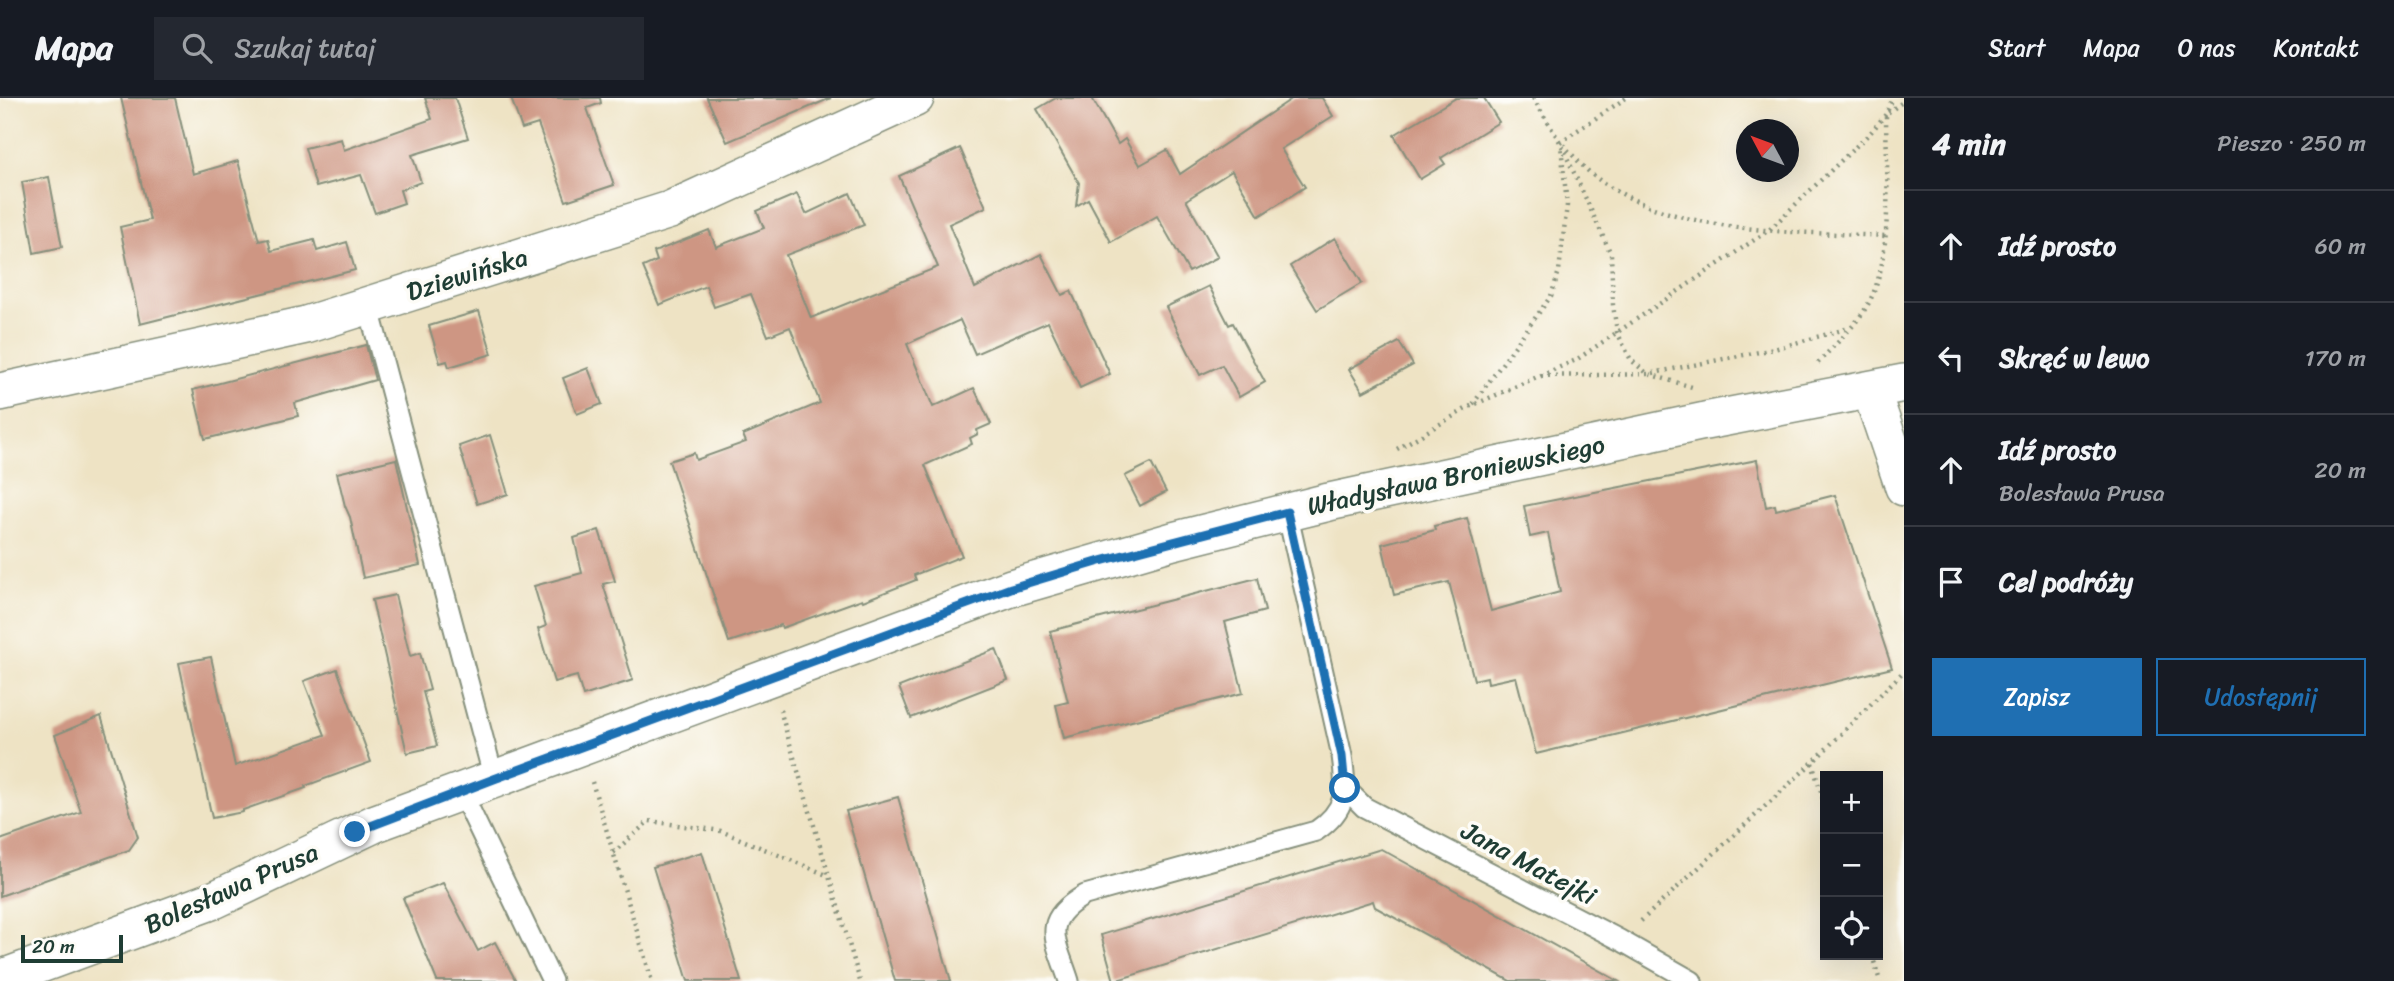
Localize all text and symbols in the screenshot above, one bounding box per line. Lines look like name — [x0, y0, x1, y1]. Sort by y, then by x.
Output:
search box — [154, 17, 644, 80]
text: Mapa — [35, 19, 112, 77]
text: Szukaj tutaj — [234, 25, 376, 71]
text: Start — [1988, 27, 2045, 69]
text: Mapa — [2083, 27, 2140, 69]
text: O nas — [2178, 27, 2236, 69]
text: Kontakt — [2274, 27, 2359, 69]
icon: search — [178, 29, 216, 67]
text: 4 min — [1932, 117, 2006, 171]
north arrow — [1736, 119, 1799, 182]
text: Pieszo · 250 m — [2217, 123, 2366, 164]
text: Idź prosto — [1999, 223, 2116, 269]
text: 60 m — [2315, 226, 2366, 267]
icon: ahead — [1932, 227, 1970, 265]
street label: Dziewińska — [400, 234, 534, 314]
text: Skręć w lewo — [1999, 335, 2150, 381]
text: 170 m — [2305, 338, 2366, 379]
icon: left — [1932, 339, 1970, 377]
street label: Władysława Broniewskiego — [1303, 421, 1609, 529]
text: Idź prosto — [1999, 427, 2116, 473]
text: 20 m — [2315, 450, 2366, 491]
icon: ahead — [1932, 451, 1970, 489]
text: Bolesława Prusa — [1999, 473, 2165, 514]
text: Cel podróży — [1999, 559, 2133, 605]
icon: arrive — [1932, 563, 1970, 601]
button: Zapisz — [1932, 658, 2142, 736]
button: Udostępnij — [2156, 658, 2366, 736]
map controls — [1820, 771, 1883, 960]
button: + — [1820, 771, 1883, 834]
route start — [1329, 772, 1360, 803]
street label: Jana Matejki — [1452, 808, 1606, 918]
route end — [339, 816, 370, 847]
street label: Bolesława Prusa — [136, 829, 326, 947]
button: − — [1820, 834, 1883, 897]
button: locate — [1820, 897, 1883, 960]
text: 20 m — [32, 930, 75, 963]
scale bar — [21, 932, 122, 964]

